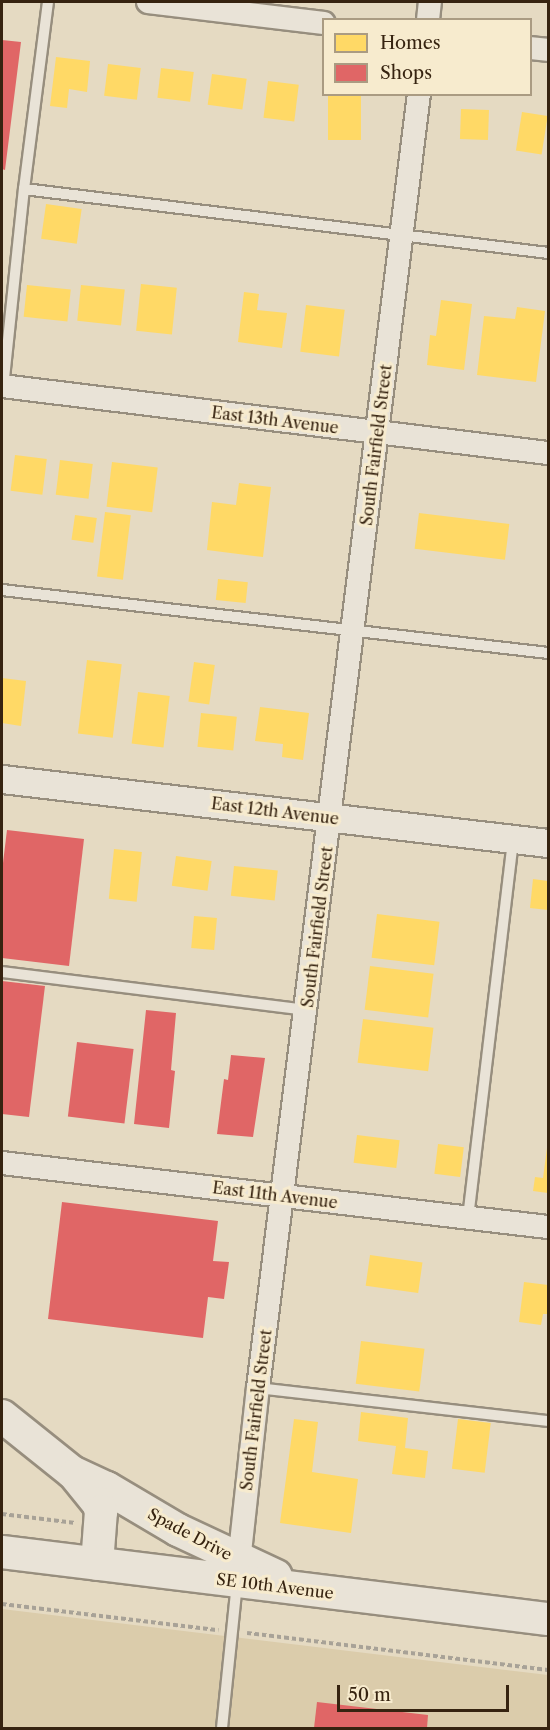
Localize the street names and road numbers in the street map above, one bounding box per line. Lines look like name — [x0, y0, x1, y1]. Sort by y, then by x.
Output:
street label: South Fairfield Street — [357, 363, 395, 527]
street label: East 13th Avenue — [210, 403, 340, 437]
street label: East 12th Avenue — [210, 794, 340, 828]
street label: South Fairfield Street — [298, 845, 336, 1009]
street label: East 11th Avenue — [211, 1178, 339, 1212]
street label: South Fairfield Street — [237, 1328, 275, 1492]
street label: Spade Drive — [145, 1504, 235, 1564]
street label: SE 10th Avenue — [215, 1569, 335, 1603]

